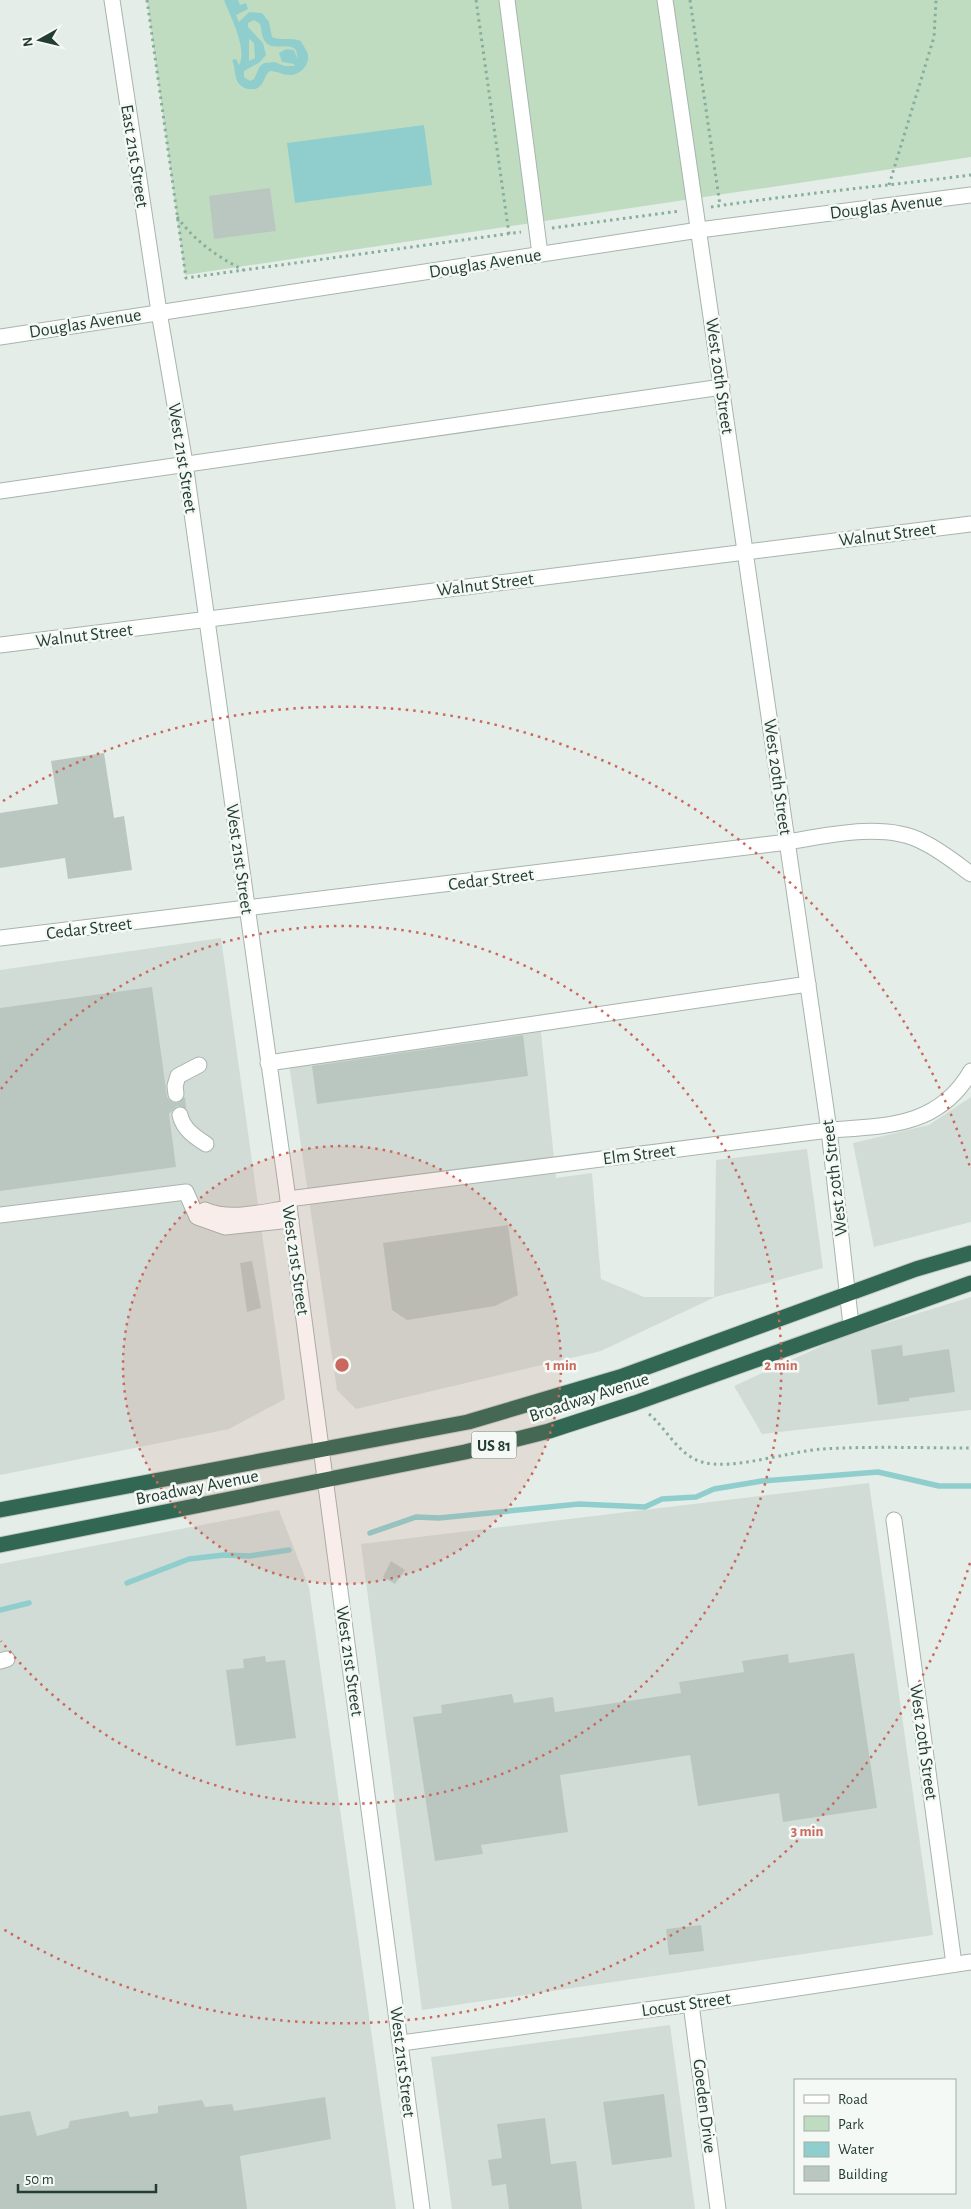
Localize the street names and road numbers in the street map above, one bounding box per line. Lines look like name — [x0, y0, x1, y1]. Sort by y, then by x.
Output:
street label: East 21st Street — [117, 103, 151, 209]
street label: Douglas Avenue — [829, 191, 943, 223]
street label: Douglas Avenue — [428, 246, 543, 282]
street label: Douglas Avenue — [28, 306, 143, 342]
street label: West 20th Street — [702, 317, 736, 436]
street label: West 21st Street — [164, 402, 200, 515]
street label: Walnut Street — [838, 520, 937, 550]
street label: Walnut Street — [436, 570, 535, 600]
street label: Walnut Street — [35, 621, 134, 651]
street label: West 20th Street — [760, 718, 794, 837]
street label: West 21st Street — [222, 803, 256, 916]
street label: Cedar Street — [447, 866, 535, 894]
street label: Cedar Street — [45, 915, 133, 943]
street label: West 20th Street — [819, 1118, 851, 1237]
street label: Elm Street — [602, 1142, 677, 1168]
street label: West 21st Street — [278, 1204, 312, 1317]
street label: Broadway Avenue — [527, 1370, 651, 1426]
road number: US 81 — [472, 1432, 516, 1458]
street label: Broadway Avenue — [134, 1467, 260, 1509]
street label: West 21st Street — [332, 1605, 366, 1718]
street label: West 20th Street — [906, 1683, 940, 1802]
street label: Locust Street — [640, 1990, 732, 2020]
street label: West 21st Street — [386, 2006, 418, 2119]
street label: Goeden Drive — [689, 2058, 719, 2154]

